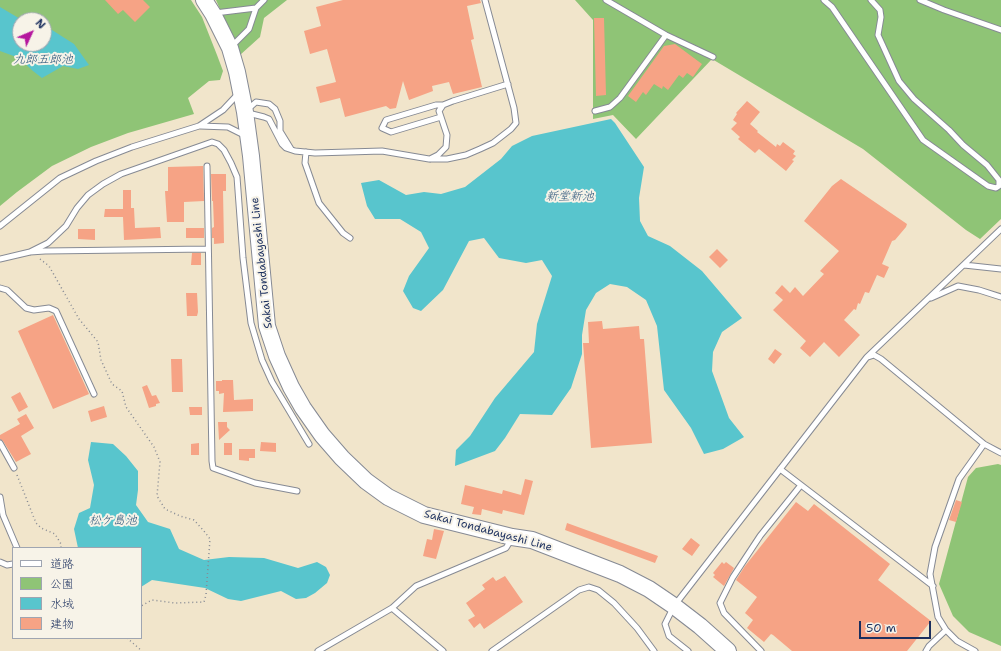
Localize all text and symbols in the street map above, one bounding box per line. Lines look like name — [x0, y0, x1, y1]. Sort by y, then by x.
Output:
north arrow — [12, 12, 52, 52]
text: N — [32, 16, 49, 32]
water label: 九郎五郎池 — [13, 53, 73, 67]
water label: 新堂新池 — [546, 190, 594, 204]
street label: Sakai Tondabayashi Line — [249, 197, 275, 329]
street label: Sakai Tondabayashi Line — [423, 508, 553, 554]
water label: 松ケ島池 — [89, 514, 137, 528]
legend — [12, 547, 142, 639]
text: 道路 — [50, 556, 74, 572]
text: 公園 — [50, 576, 74, 592]
text: 水域 — [50, 596, 74, 612]
scale bar — [861, 613, 933, 639]
text: 建物 — [50, 616, 74, 632]
text: 50 m — [866, 620, 896, 636]

